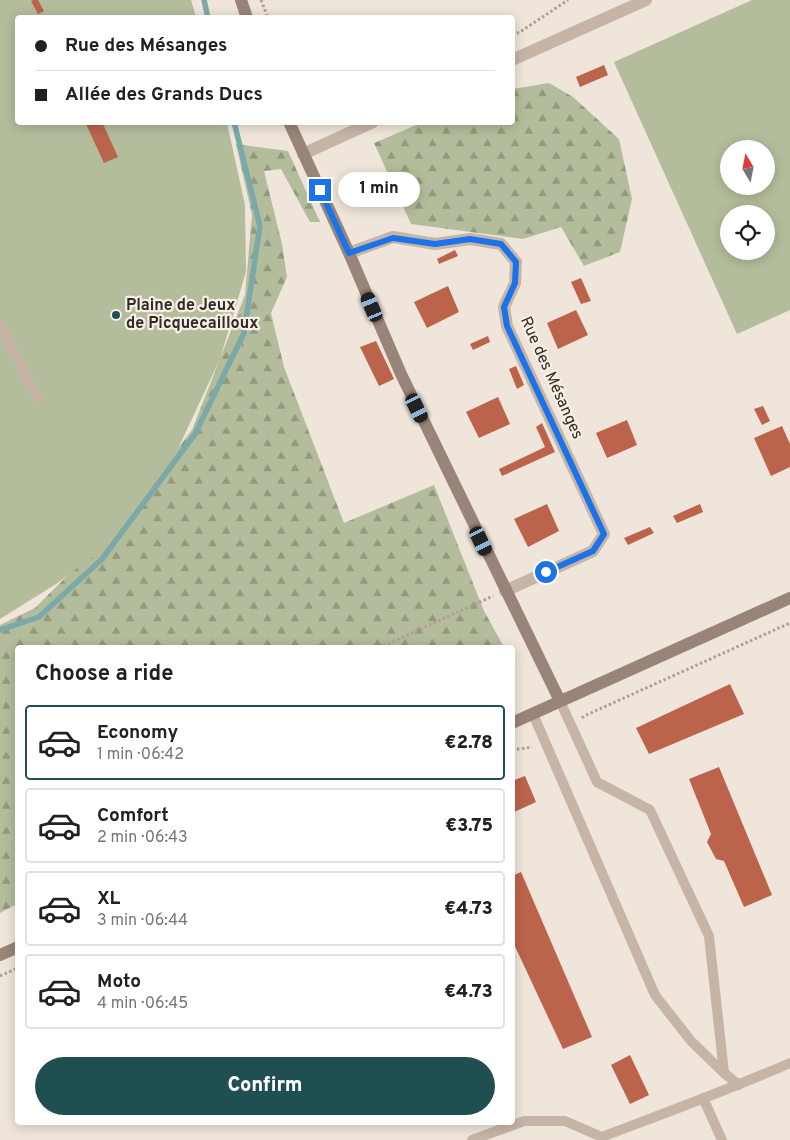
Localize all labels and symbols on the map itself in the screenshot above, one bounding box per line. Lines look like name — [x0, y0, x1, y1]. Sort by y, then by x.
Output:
north arrow — [720, 140, 775, 195]
callout: 1 min — [338, 172, 420, 208]
route end — [309, 179, 331, 201]
car — [359, 290, 384, 324]
place label: Plaine de Jeux de Picquecailloux — [126, 296, 258, 334]
marker: Plaine de Jeux de Picquecailloux — [110, 309, 122, 321]
street label: Rue des Mésanges — [515, 314, 587, 442]
car — [403, 391, 430, 425]
car — [467, 524, 494, 558]
route start — [535, 561, 557, 583]

